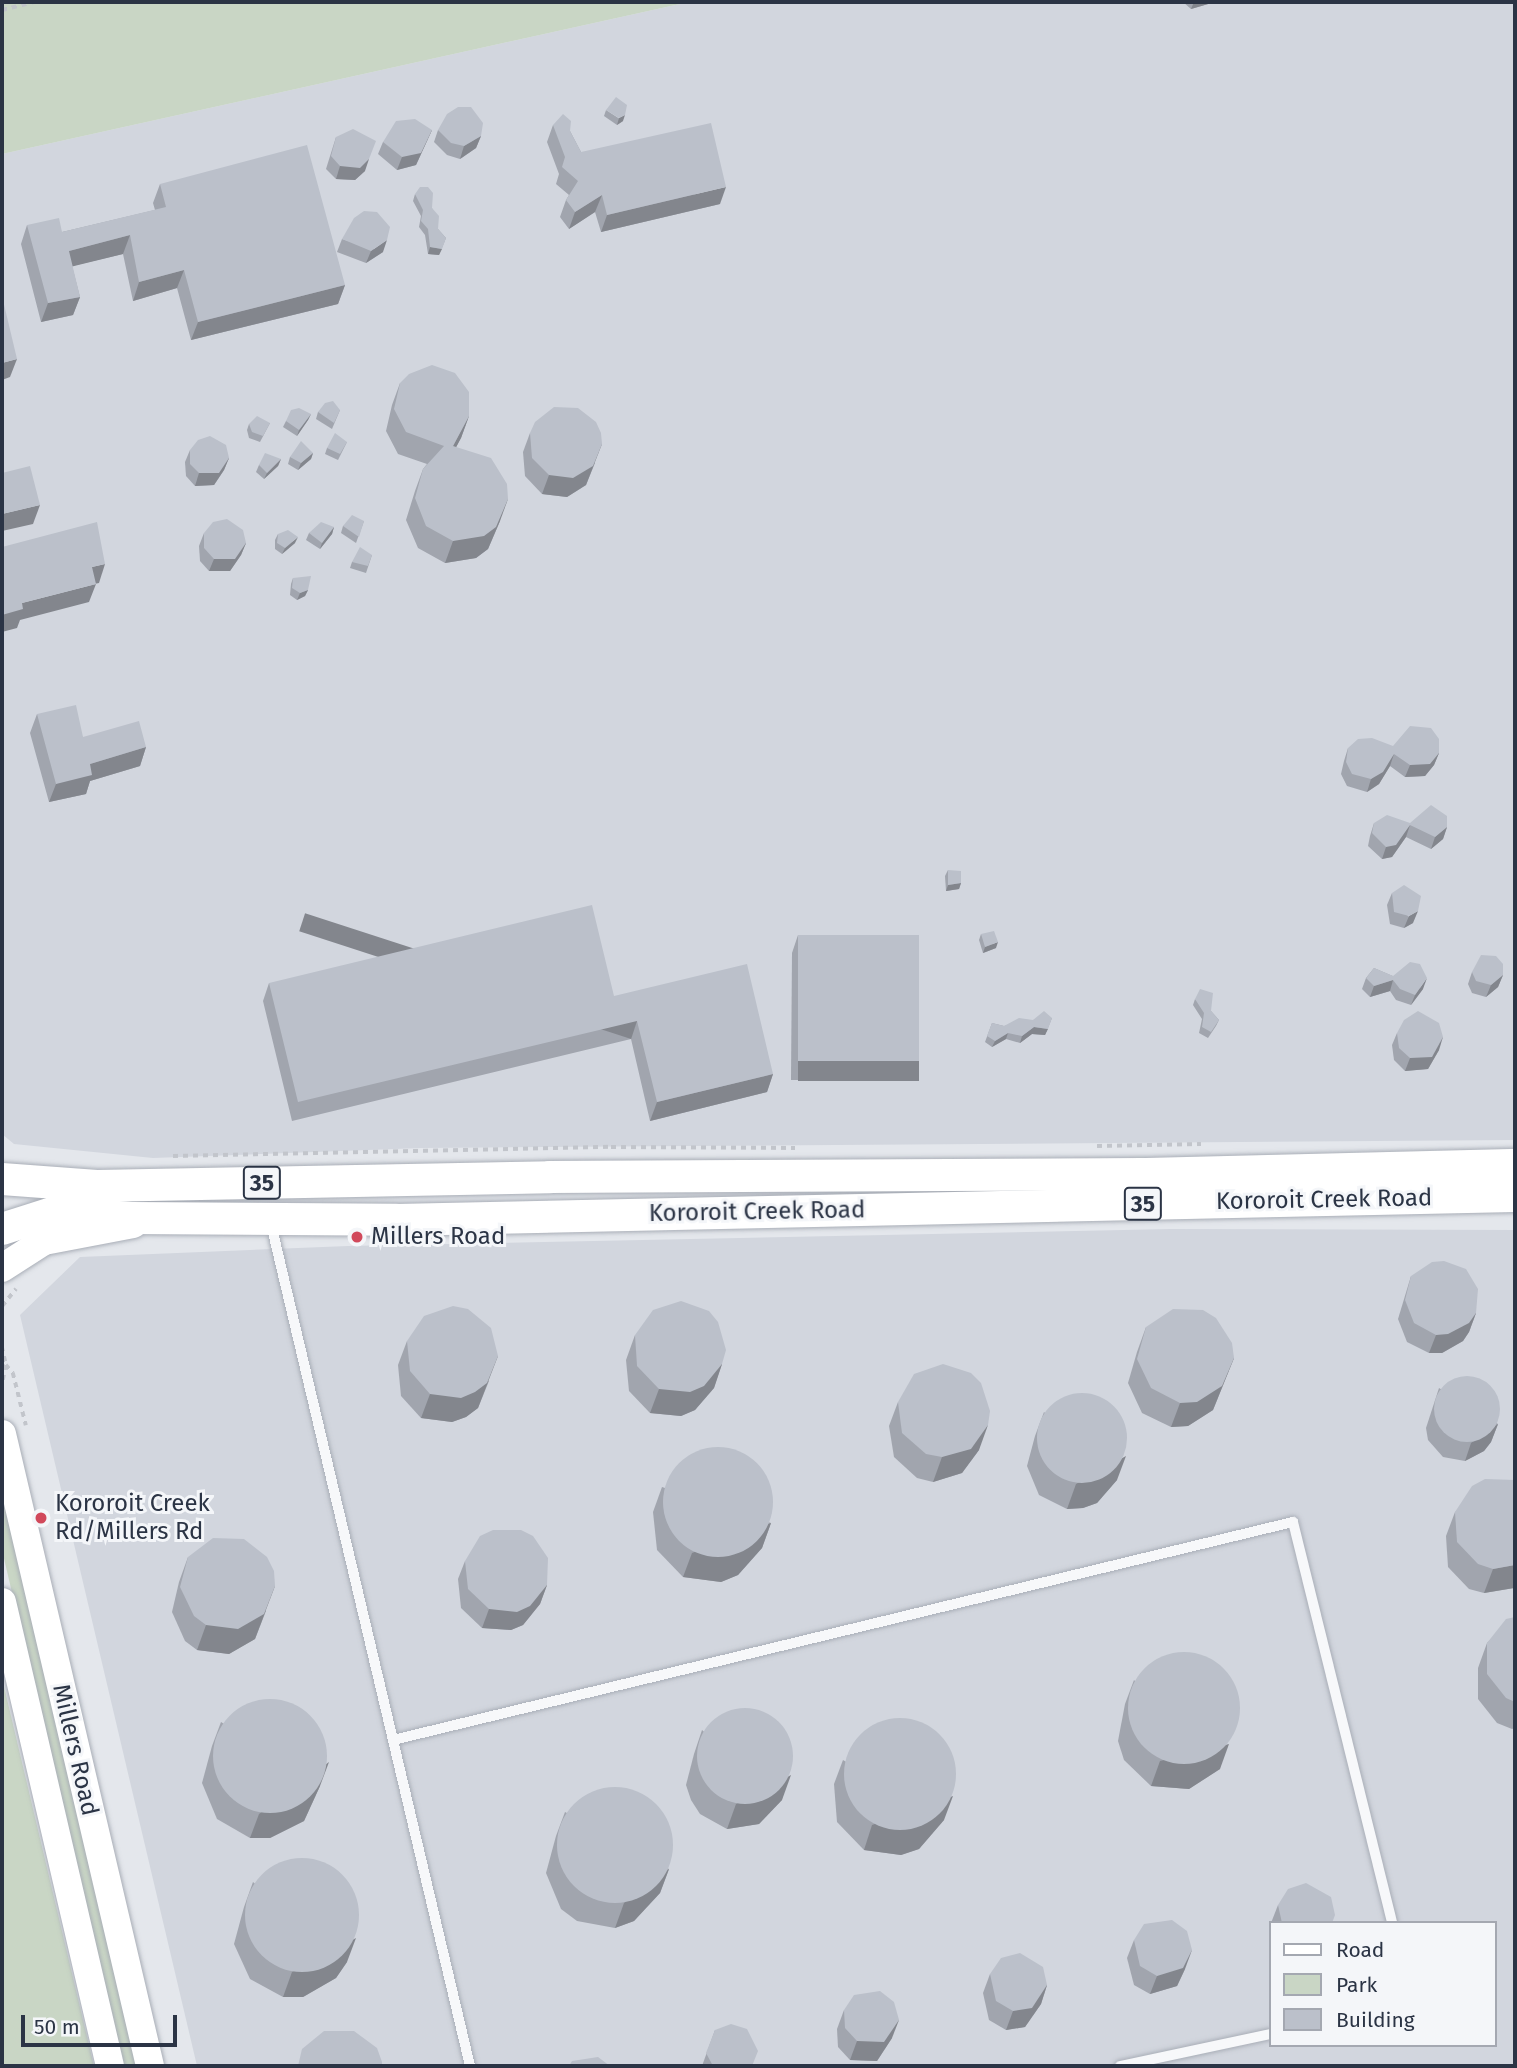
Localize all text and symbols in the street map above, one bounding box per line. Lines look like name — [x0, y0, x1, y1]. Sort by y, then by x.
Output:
road number: 35 — [243, 1164, 281, 1202]
road number: 35 — [1124, 1184, 1162, 1224]
street label: Kororoit Creek Road — [1216, 1184, 1432, 1216]
street label: Kororoit Creek Road — [649, 1196, 865, 1228]
place label: Millers Road — [371, 1223, 505, 1251]
marker: Millers Road — [349, 1229, 365, 1245]
place label: Kororoit Creek Rd/Millers Rd — [55, 1490, 210, 1546]
marker: Kororoit Creek Rd/Millers Rd — [33, 1510, 49, 1526]
street label: Millers Road — [46, 1681, 104, 1819]
legend — [1268, 1921, 1496, 2047]
text: Road — [1336, 1937, 1384, 1963]
text: Park — [1336, 1972, 1377, 1998]
scale bar — [24, 2002, 180, 2046]
text: Building — [1336, 2007, 1415, 2033]
text: 50 m — [34, 2014, 80, 2040]

